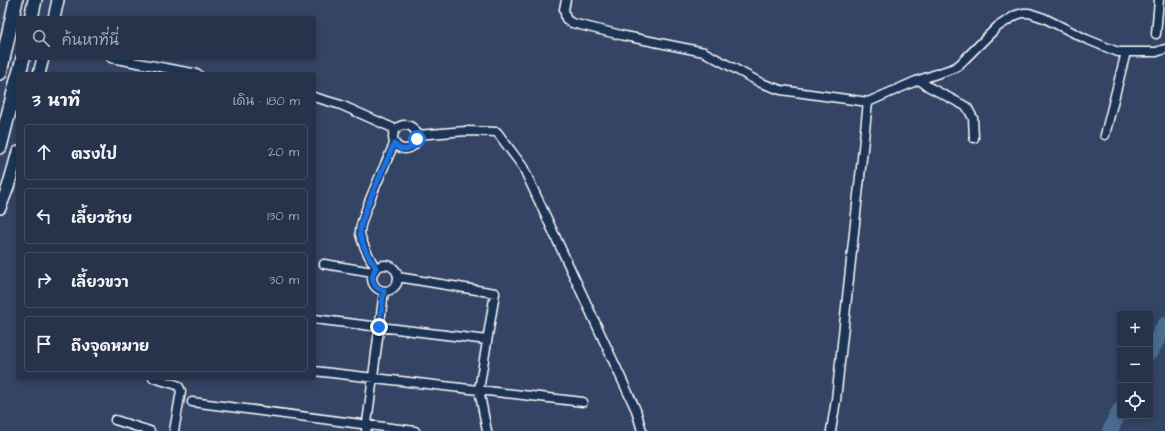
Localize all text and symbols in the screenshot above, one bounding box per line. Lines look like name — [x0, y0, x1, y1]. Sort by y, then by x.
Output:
search box — [16, 16, 316, 60]
icon: search — [30, 27, 52, 49]
text: ค้นหาที่นี่ — [62, 30, 119, 51]
text: 3 นาที — [32, 89, 80, 113]
text: เดิน · 180 m — [232, 92, 300, 110]
route start — [408, 130, 426, 148]
icon: ahead — [33, 141, 55, 163]
text: 20 m — [268, 143, 299, 161]
text: ตรงไป — [71, 144, 117, 165]
icon: left — [33, 205, 55, 227]
text: 130 m — [267, 207, 299, 225]
text: เลี้ยวซ้าย — [71, 208, 132, 229]
icon: right — [33, 269, 55, 291]
text: 30 m — [269, 271, 299, 289]
text: เลี้ยวขวา — [71, 272, 129, 293]
map controls — [1117, 311, 1153, 419]
button: + — [1117, 311, 1153, 347]
route end — [370, 318, 388, 336]
icon: arrive — [33, 333, 55, 355]
text: ถึงจุดหมาย — [71, 336, 149, 357]
button: − — [1117, 347, 1153, 383]
button: locate — [1117, 383, 1153, 419]

